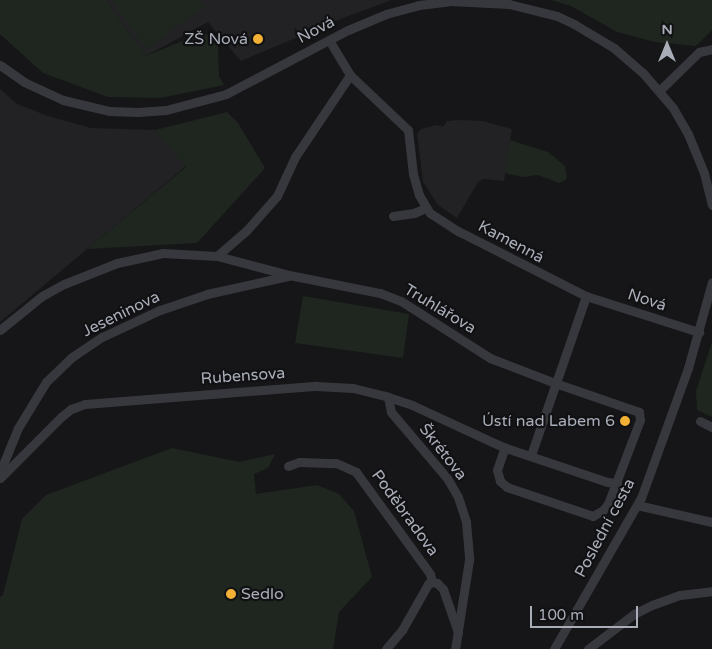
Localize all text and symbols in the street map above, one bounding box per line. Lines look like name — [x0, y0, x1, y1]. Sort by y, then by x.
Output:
street label: Nová — [294, 12, 338, 48]
north arrow — [642, 20, 692, 70]
text: N — [661, 21, 673, 38]
place label: ZŠ Nová — [184, 29, 248, 49]
marker: ZŠ Nová — [252, 33, 264, 45]
street label: Kamenná — [475, 217, 547, 267]
street label: Truhlářova — [401, 280, 479, 338]
street label: Nová — [625, 285, 669, 315]
street label: Jeseninova — [79, 287, 163, 341]
street label: Rubensova — [200, 363, 286, 389]
place label: Ústí nad Labem 6 — [482, 411, 615, 431]
marker: Ústí nad Labem 6 — [619, 415, 631, 427]
street label: Škrétova — [415, 420, 471, 484]
street label: Poděbradova — [367, 466, 443, 560]
street label: Poslední cesta — [571, 475, 639, 581]
place label: Sedlo — [241, 584, 284, 604]
marker: Sedlo — [225, 588, 237, 600]
scale bar — [532, 596, 640, 628]
text: 100 m — [538, 606, 584, 624]

